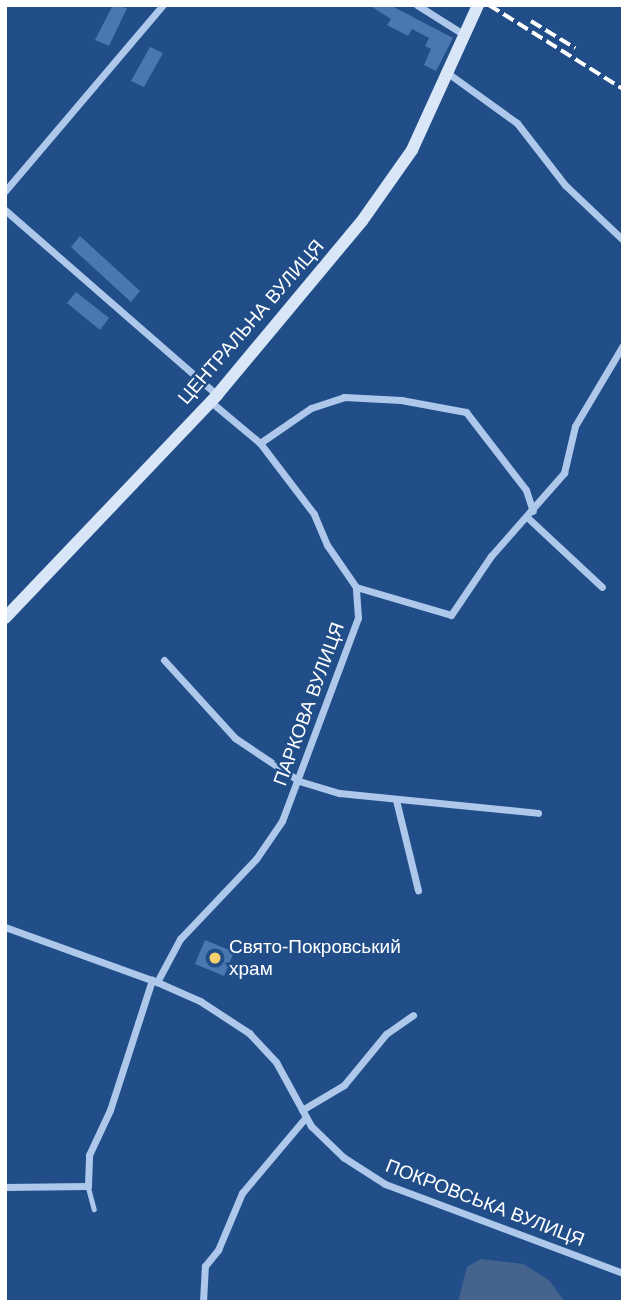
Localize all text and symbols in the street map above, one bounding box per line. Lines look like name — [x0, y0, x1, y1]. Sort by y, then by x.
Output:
street label: ЦЕНТРАЛЬНА ВУЛИЦЯ — [173, 235, 329, 409]
street label: ПАРКОВА ВУЛИЦЯ — [269, 619, 349, 789]
place label: Свято-Покровський храм — [229, 936, 401, 980]
marker: Свято-Покровський храм — [207, 950, 223, 966]
street label: ПОКРОВСЬКА ВУЛИЦЯ — [382, 1155, 588, 1251]

